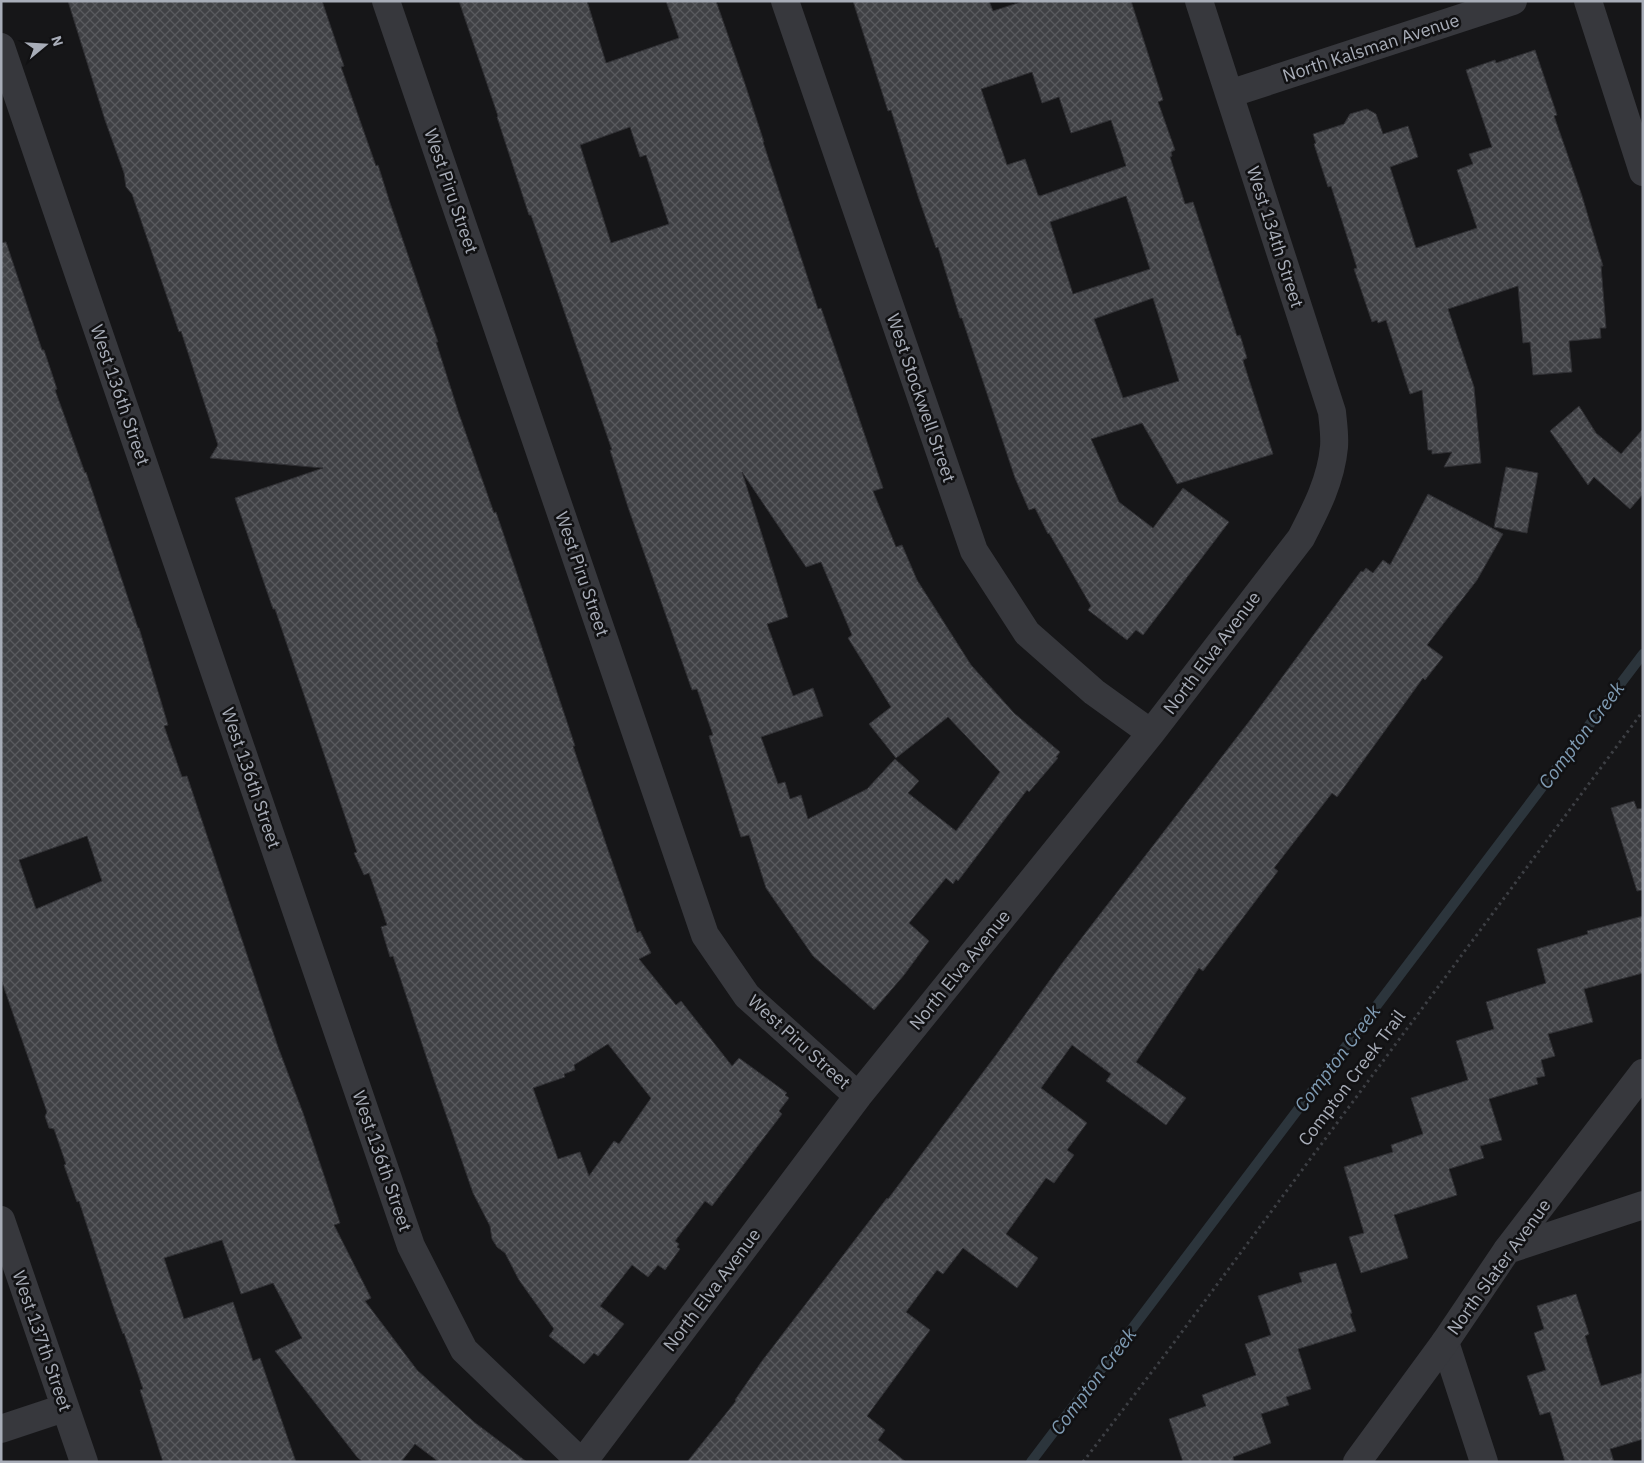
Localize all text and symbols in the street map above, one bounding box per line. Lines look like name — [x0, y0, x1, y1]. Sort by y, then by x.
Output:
street label: North Kalsman Avenue — [1280, 8, 1462, 87]
north arrow — [20, 20, 70, 70]
text: N — [47, 33, 67, 49]
street label: West Piru Street — [419, 125, 484, 256]
street label: West 134th Street — [1242, 163, 1309, 311]
street label: West Stockwell Street — [882, 310, 961, 485]
street label: West 136th Street — [86, 321, 155, 468]
street label: West Piru Street — [550, 508, 615, 639]
street label: North Elva Avenue — [1158, 587, 1265, 719]
water label: Compton Creek — [1533, 676, 1630, 793]
street label: West 136th Street — [217, 704, 286, 851]
street label: North Elva Avenue — [904, 905, 1015, 1034]
street label: West Piru Street — [743, 989, 856, 1094]
water label: Compton Creek — [1289, 999, 1386, 1116]
street label: Compton Creek Trail — [1293, 1005, 1410, 1150]
street label: West 136th Street — [348, 1087, 417, 1234]
street label: North Slater Avenue — [1442, 1194, 1556, 1339]
street label: North Elva Avenue — [658, 1224, 765, 1356]
street label: West 137th Street — [8, 1267, 77, 1414]
water label: Compton Creek — [1045, 1322, 1142, 1439]

